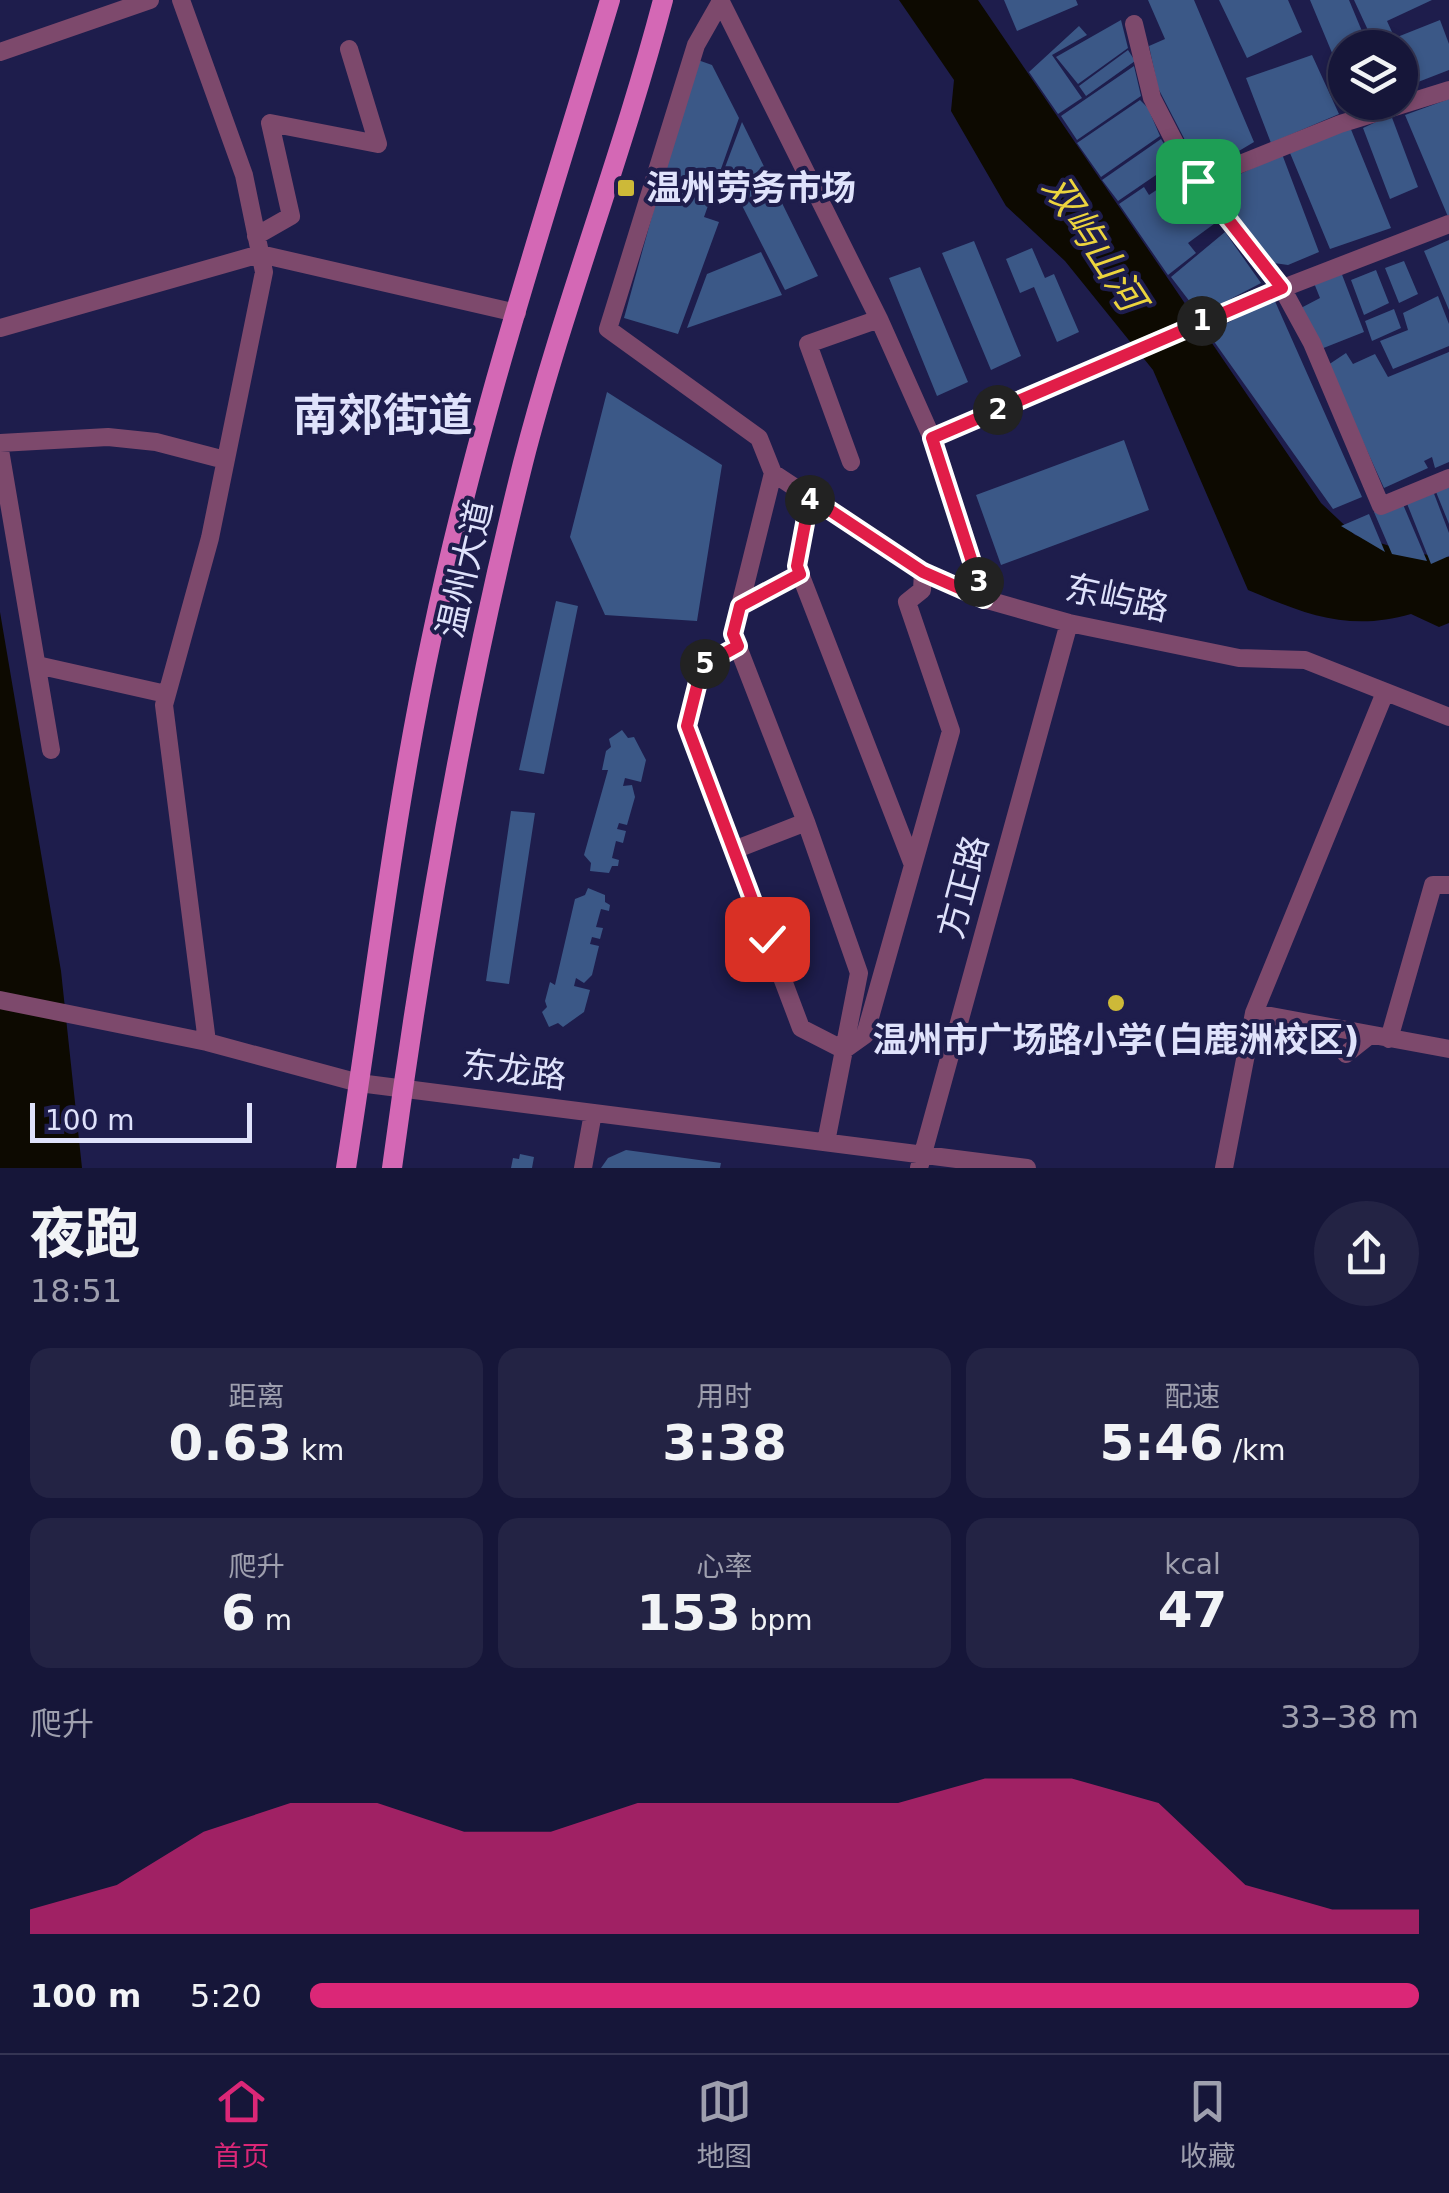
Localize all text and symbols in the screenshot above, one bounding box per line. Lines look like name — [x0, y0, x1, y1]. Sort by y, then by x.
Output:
map controls — [1328, 30, 1418, 120]
button: layers — [1328, 30, 1418, 120]
pin — [1156, 139, 1241, 224]
icon: arrive — [1171, 154, 1226, 209]
water label: 双屿山河 — [1034, 167, 1158, 325]
place label: 温州劳务市场 — [646, 168, 856, 208]
marker: 温州劳务市场 — [615, 177, 637, 199]
pin: 1 — [1177, 296, 1227, 346]
text: 1 — [1192, 304, 1212, 337]
pin: 2 — [973, 385, 1023, 435]
district label: 南郊街道 — [293, 389, 473, 442]
text: 2 — [988, 393, 1008, 426]
pin: 4 — [785, 475, 835, 525]
text: 4 — [800, 483, 820, 516]
street label: 温州大道 — [430, 496, 500, 642]
pin: 3 — [954, 557, 1004, 607]
text: 3 — [969, 565, 989, 598]
street label: 东屿路 — [1061, 568, 1173, 628]
pin: 5 — [680, 639, 730, 689]
text: 5 — [695, 647, 715, 680]
street label: 方正路 — [930, 831, 996, 943]
pin — [725, 897, 810, 982]
icon: check — [740, 912, 795, 967]
marker: 温州市广场路小学(白鹿洲校区) — [1105, 992, 1127, 1014]
place label: 温州市广场路小学(白鹿洲校区) — [873, 1020, 1360, 1060]
street label: 东龙路 — [459, 1044, 569, 1096]
scale bar — [30, 1098, 252, 1142]
text: 100 m — [45, 1104, 135, 1137]
button: share — [1314, 1201, 1419, 1306]
text: 夜跑 — [30, 1202, 140, 1266]
text: 18:51 — [30, 1272, 122, 1310]
text: 距离 — [228, 1380, 285, 1413]
text: 用时 — [696, 1380, 753, 1413]
text: 配速 — [1164, 1380, 1221, 1413]
text: 0.63 — [169, 1414, 292, 1472]
text: 3:38 — [662, 1414, 787, 1472]
text: 5:46 — [1099, 1414, 1224, 1472]
text: km — [292, 1434, 344, 1467]
text: /km — [1224, 1434, 1286, 1467]
text: kcal — [1164, 1548, 1221, 1581]
text: 爬升 — [228, 1550, 285, 1583]
text: 心率 — [696, 1550, 753, 1583]
text: 47 — [1158, 1581, 1227, 1639]
text: 6 — [221, 1584, 256, 1642]
text: 153 — [636, 1584, 741, 1642]
text: m — [256, 1604, 292, 1637]
text: bpm — [741, 1604, 813, 1637]
text: 33–38 m — [1280, 1698, 1419, 1736]
text: 爬升 — [30, 1705, 94, 1743]
text: 100 m — [30, 1977, 141, 2015]
text: 5:20 — [190, 1977, 262, 2015]
tab: 首页 — [213, 2074, 270, 2174]
tab: 地图 — [696, 2074, 753, 2174]
tab: 收藏 — [1179, 2074, 1236, 2174]

